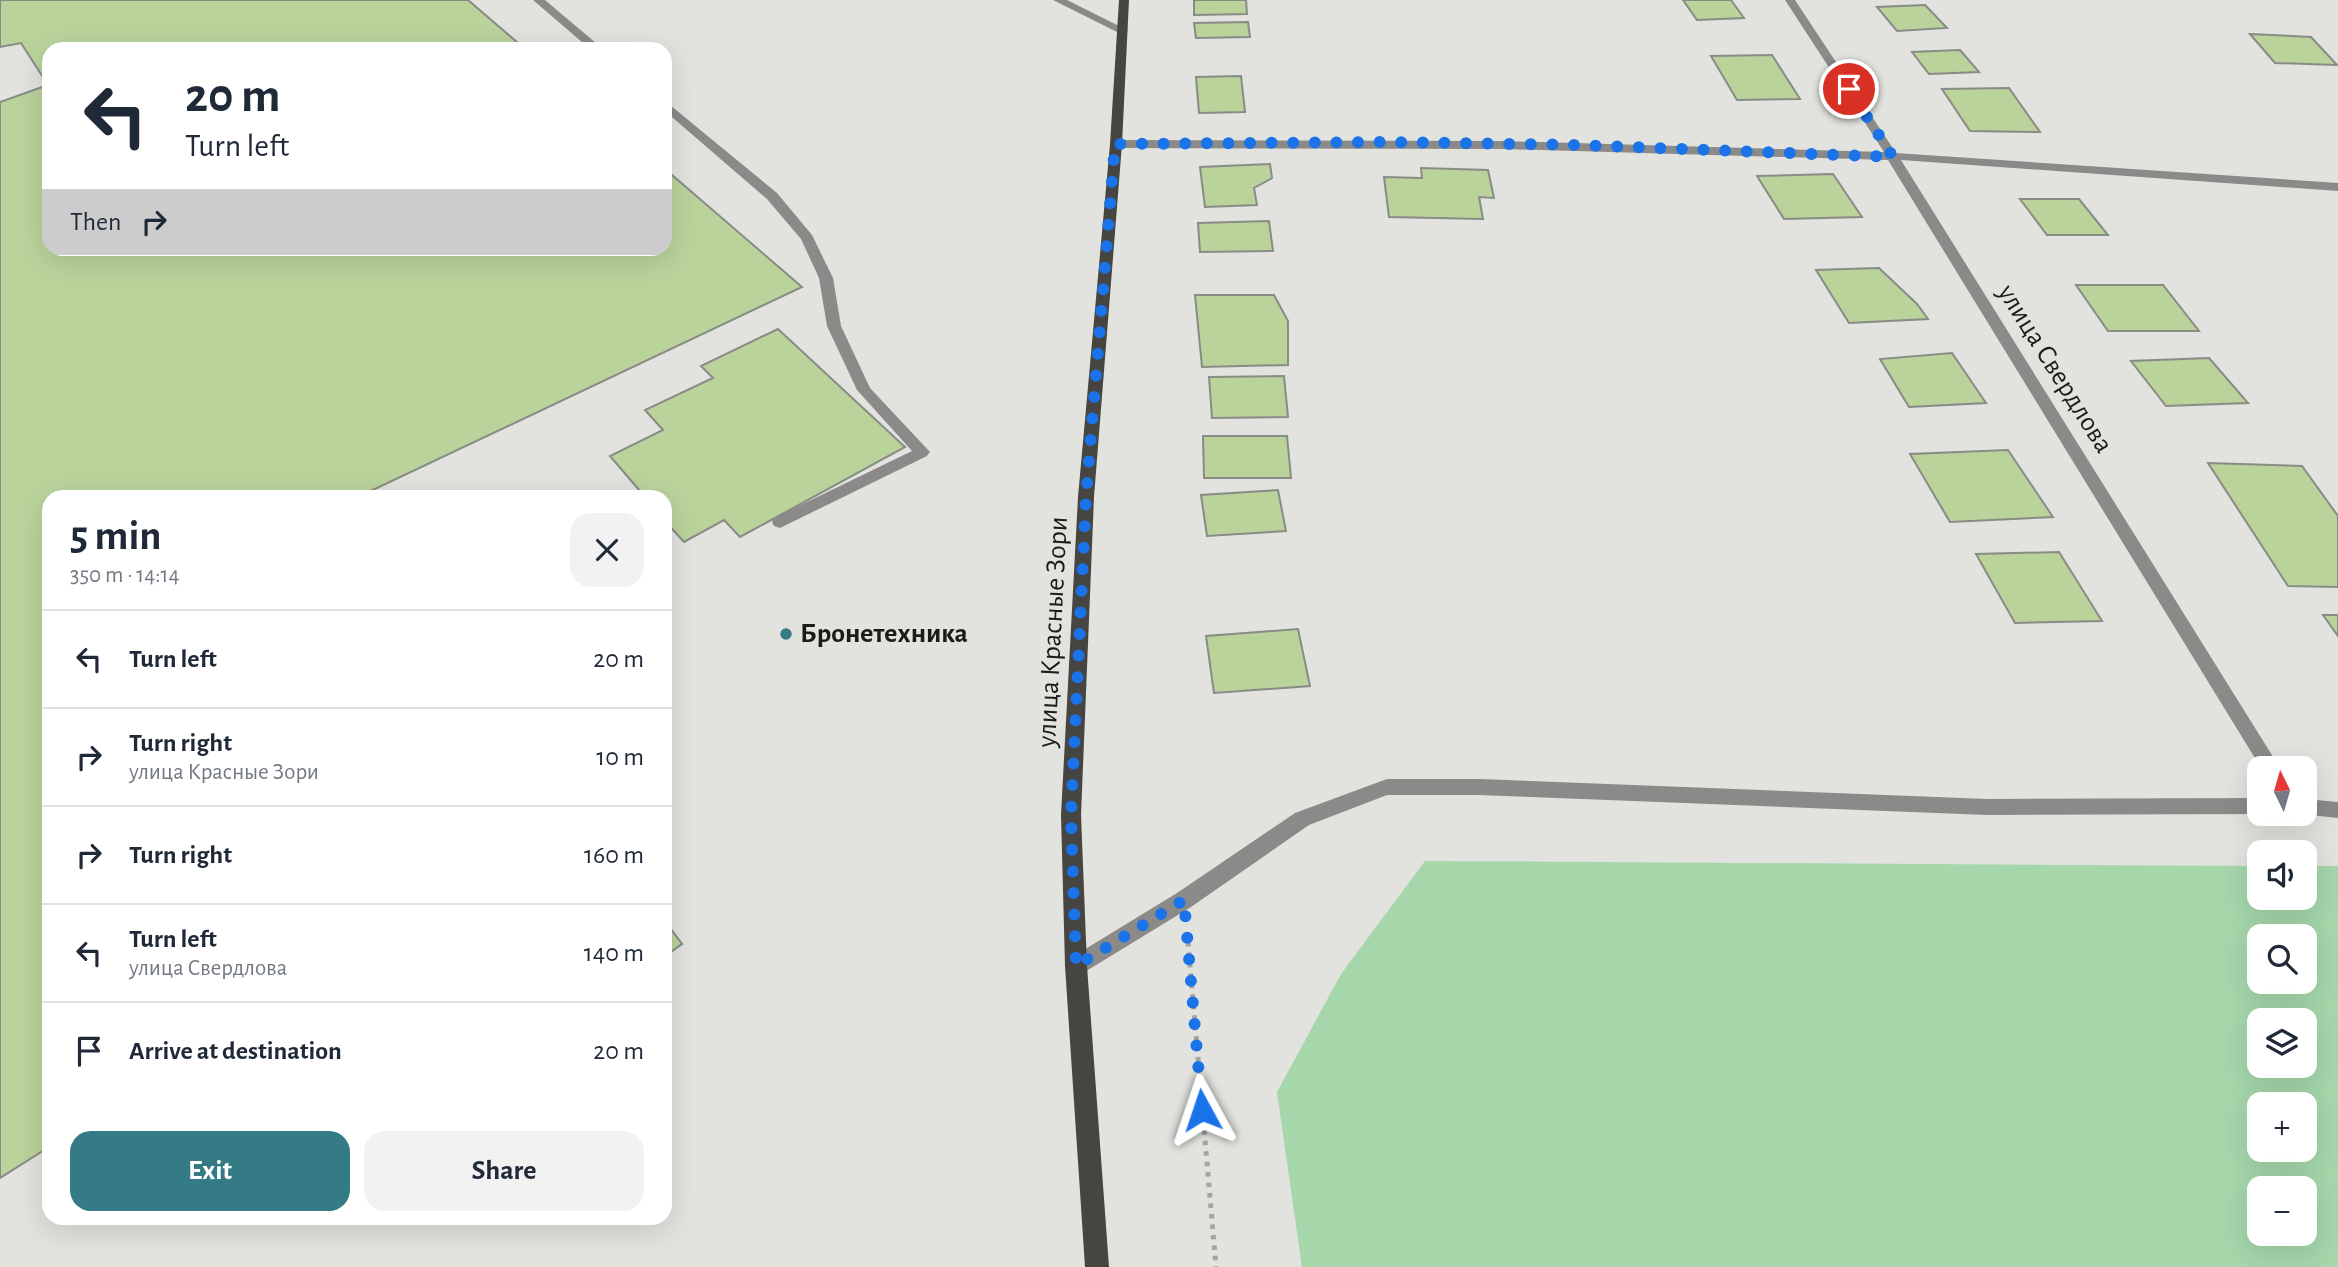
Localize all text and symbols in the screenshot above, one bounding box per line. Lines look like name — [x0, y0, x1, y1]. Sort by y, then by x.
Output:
pin — [1819, 59, 1879, 119]
icon: left — [70, 70, 161, 161]
icon: arrive — [1830, 70, 1868, 108]
text: 20 m — [185, 72, 281, 121]
text: Turn left — [185, 130, 289, 162]
icon: right — [135, 203, 173, 241]
text: Then — [70, 209, 121, 235]
street label: улица Свердлова — [1992, 279, 2118, 458]
button: close — [570, 513, 644, 587]
text: 5 min — [70, 515, 162, 557]
street label: улица Красные Зори — [1033, 516, 1073, 749]
text: 350 m · 14:14 — [70, 564, 180, 587]
place label: Бронетехника — [800, 620, 968, 648]
marker: Бронетехника — [778, 626, 794, 642]
icon: left — [70, 640, 108, 678]
text: Turn left — [129, 646, 217, 672]
text: 20 m — [593, 646, 644, 672]
text: Turn right — [129, 730, 232, 756]
icon: right — [70, 738, 108, 776]
text: 10 m — [596, 744, 644, 770]
north arrow — [2247, 756, 2317, 826]
map controls — [2247, 756, 2317, 1246]
text: улица Красные Зори — [129, 761, 319, 784]
icon: right — [70, 836, 108, 874]
button: sound — [2247, 840, 2317, 910]
text: Turn right — [129, 842, 232, 868]
text: 160 m — [584, 842, 644, 868]
button: search — [2247, 924, 2317, 994]
text: Turn left — [129, 926, 217, 952]
icon: left — [70, 934, 108, 972]
text: 140 m — [584, 940, 644, 966]
text: улица Свердлова — [129, 957, 287, 980]
button: layers — [2247, 1008, 2317, 1078]
icon: arrive — [70, 1032, 108, 1070]
text: Arrive at destination — [129, 1038, 342, 1064]
text: 20 m — [593, 1038, 644, 1064]
position arrow — [1165, 1073, 1239, 1147]
button: + — [2247, 1092, 2317, 1162]
button: Exit — [70, 1131, 350, 1211]
button: Share — [364, 1131, 644, 1211]
button: − — [2247, 1176, 2317, 1246]

